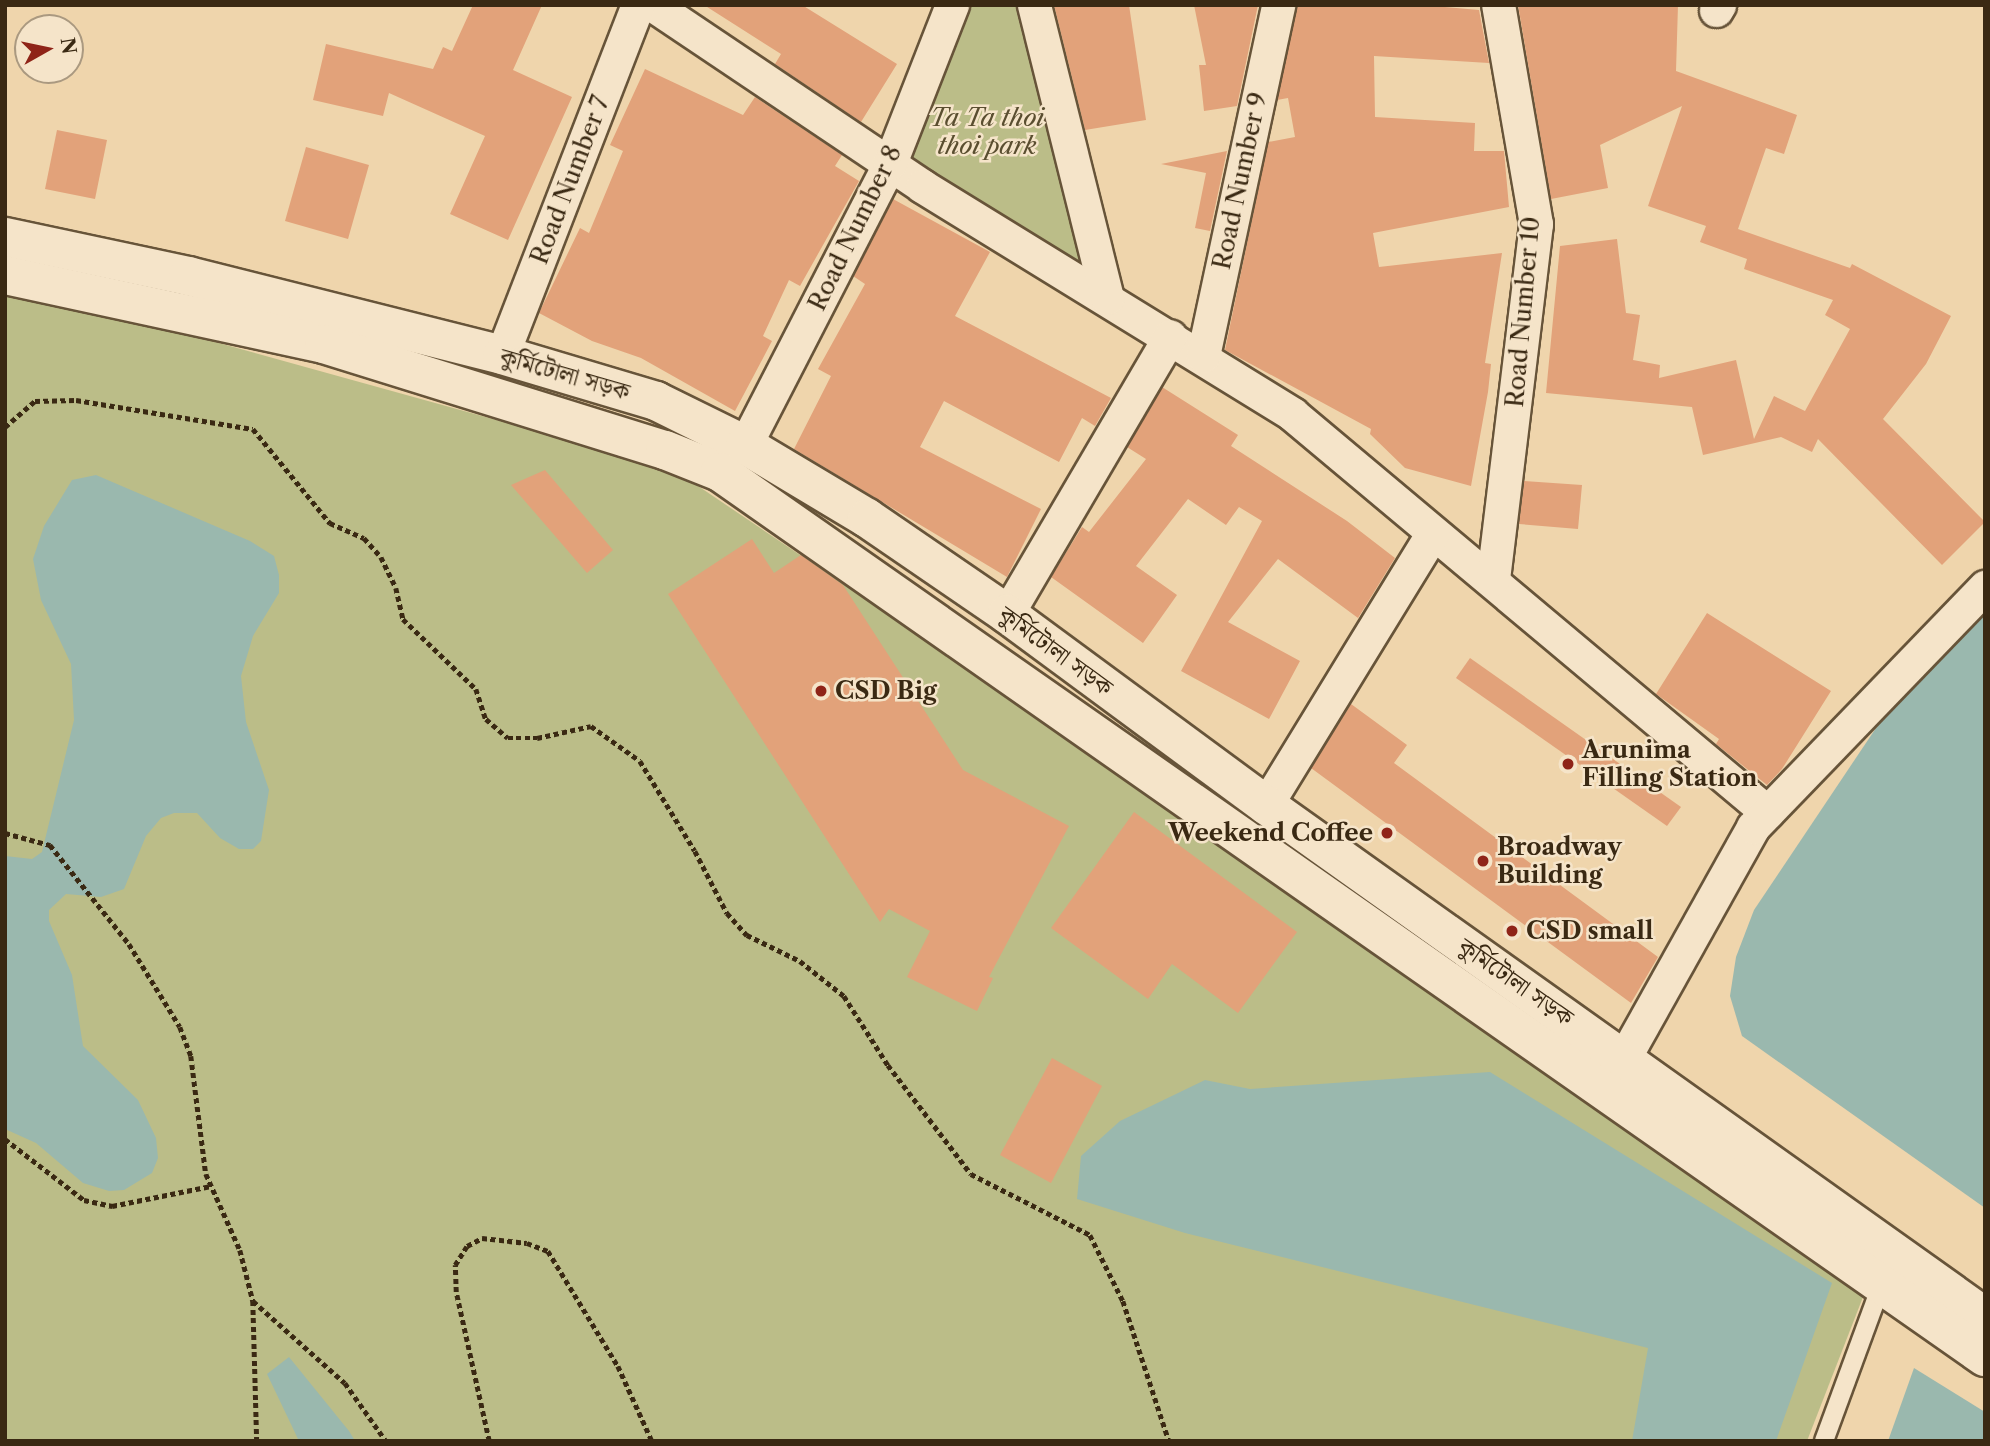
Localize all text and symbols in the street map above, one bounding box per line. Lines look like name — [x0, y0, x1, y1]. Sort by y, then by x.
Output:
north arrow — [14, 14, 84, 84]
text: N — [56, 36, 81, 56]
street label: Road Number 9 — [1207, 90, 1273, 272]
street label: Road Number 7 — [525, 92, 615, 268]
park label: Ta Ta thoi thoi park — [930, 104, 1044, 160]
street label: Road Number 8 — [802, 140, 908, 316]
street label: Road Number 10 — [1500, 215, 1546, 409]
street label: কুর্মিটোলা সড়ক — [497, 342, 633, 406]
street label: কুর্মিটোলা সড়ক — [993, 600, 1119, 702]
place label: CSD Big — [835, 677, 937, 705]
marker: CSD Big — [813, 683, 829, 699]
place label: Arunima Filling Station — [1582, 736, 1757, 792]
marker: Arunima Filling Station — [1560, 756, 1576, 772]
place label: Weekend Coffee — [1168, 819, 1373, 847]
marker: Weekend Coffee — [1379, 825, 1395, 841]
place label: Broadway Building — [1497, 833, 1622, 889]
marker: Broadway Building — [1475, 853, 1491, 869]
place label: CSD small — [1526, 917, 1653, 945]
marker: CSD small — [1504, 923, 1520, 939]
street label: কুর্মিটোলা সড়ক — [1453, 932, 1579, 1032]

